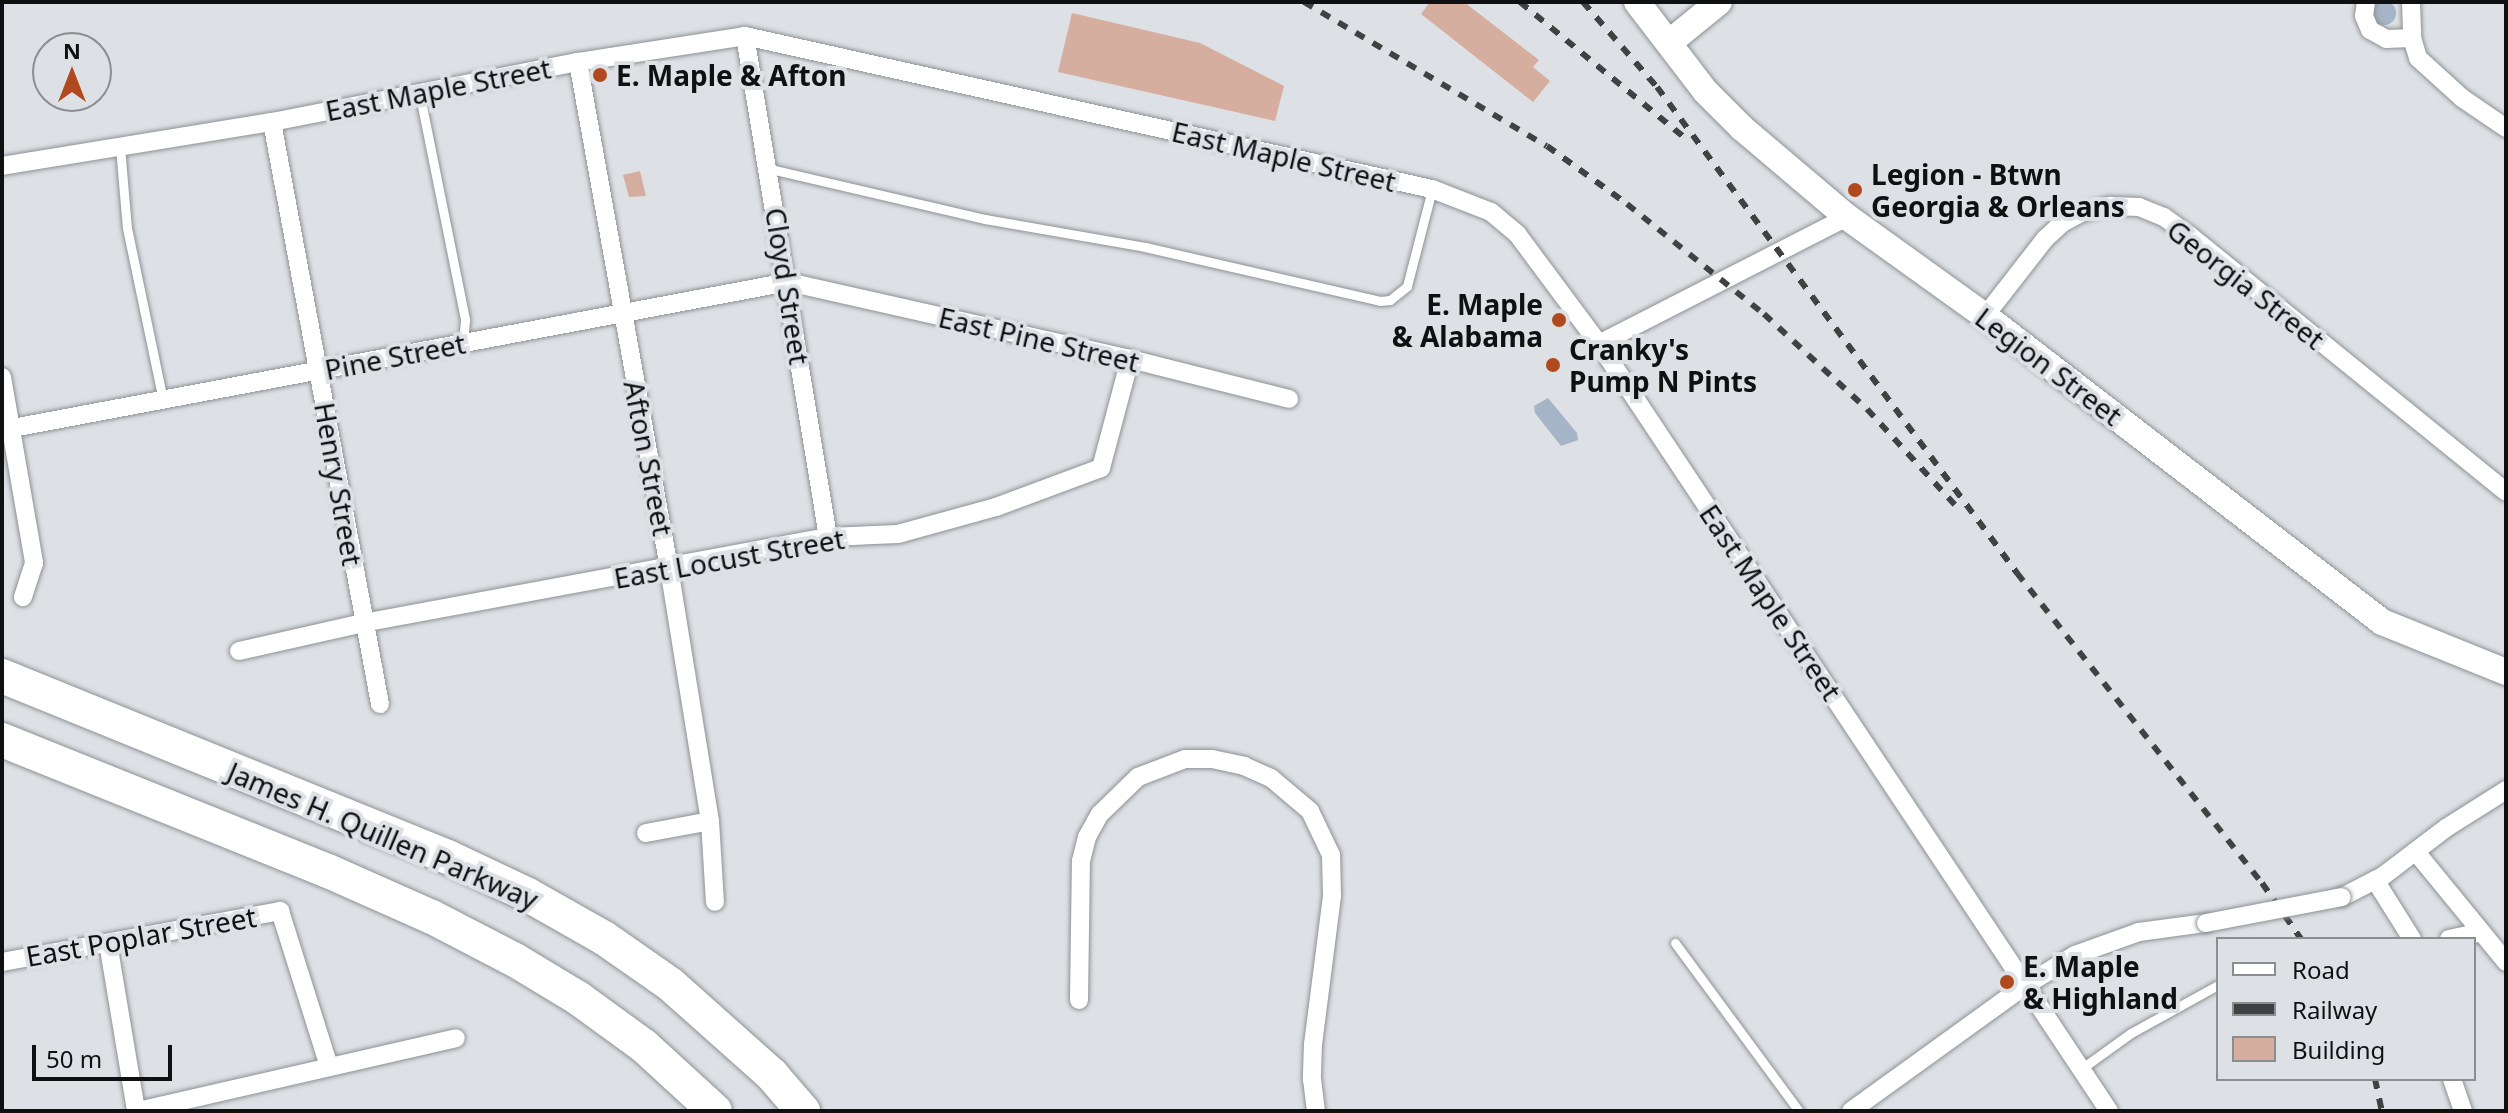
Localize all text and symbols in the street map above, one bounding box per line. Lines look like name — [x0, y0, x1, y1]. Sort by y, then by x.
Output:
north arrow — [32, 32, 112, 112]
text: N — [63, 35, 81, 65]
street label: East Maple Street — [322, 51, 554, 127]
place label: E. Maple & Afton — [616, 58, 846, 92]
marker: E. Maple & Afton — [591, 66, 609, 84]
street label: East Maple Street — [1169, 114, 1399, 198]
place label: Legion - Btwn Georgia & Orleans — [1871, 157, 2125, 223]
marker: Legion - Btwn Georgia & Orleans — [1846, 181, 1864, 199]
street label: Cloyd Street — [759, 205, 817, 367]
street label: Georgia Street — [2161, 212, 2331, 356]
place label: E. Maple & Alabama — [1392, 287, 1543, 353]
street label: East Pine Street — [935, 300, 1143, 378]
street label: Legion Street — [1969, 300, 2129, 432]
marker: E. Maple & Alabama — [1550, 311, 1568, 329]
street label: Pine Street — [322, 326, 468, 386]
place label: Cranky's Pump N Pints — [1569, 332, 1757, 398]
marker: Cranky's Pump N Pints — [1544, 356, 1562, 374]
street label: Afton Street — [617, 378, 681, 538]
street label: Henry Street — [308, 400, 370, 568]
street label: East Maple Street — [1693, 498, 1849, 706]
street label: East Locust Street — [611, 521, 847, 595]
street label: James H. Quillen Parkway — [223, 754, 543, 916]
street label: East Poplar Street — [23, 899, 259, 973]
legend — [2216, 937, 2476, 1081]
place label: E. Maple & Highland — [2023, 949, 2178, 1015]
text: Road — [2292, 953, 2350, 986]
marker: E. Maple & Highland — [1998, 973, 2016, 991]
text: Railway — [2292, 993, 2377, 1026]
scale bar — [36, 1029, 176, 1079]
text: Building — [2292, 1033, 2385, 1066]
text: 50 m — [46, 1042, 102, 1075]

